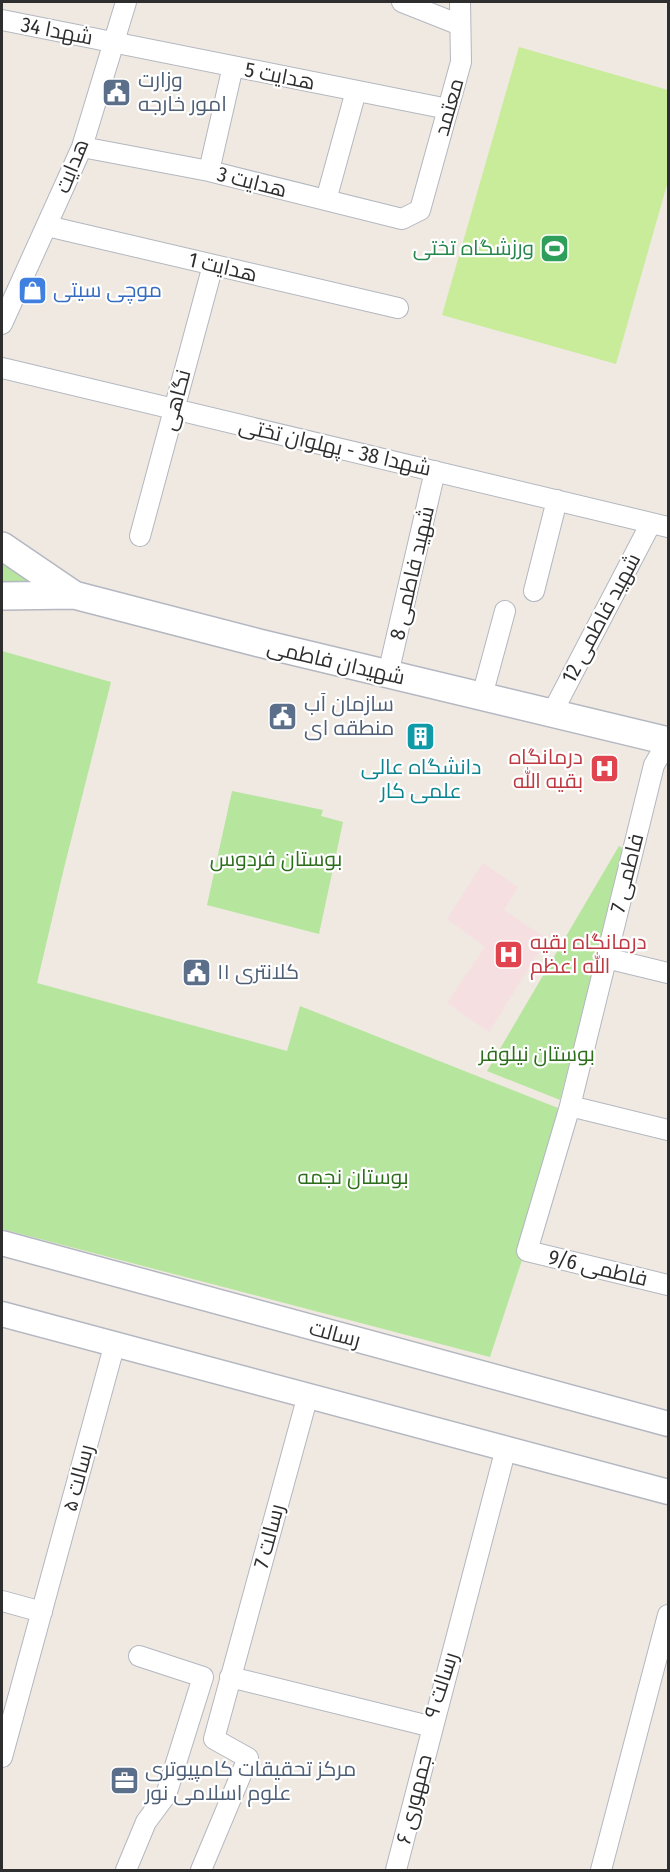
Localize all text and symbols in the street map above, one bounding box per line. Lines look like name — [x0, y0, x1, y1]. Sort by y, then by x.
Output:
street label: شهدا 34 — [19, 11, 95, 51]
street label: هدایت 5 — [243, 56, 317, 96]
place label: وزارت امور خارجه — [138, 67, 227, 117]
street label: معتمد — [428, 75, 470, 139]
public building icon: وزارت امور خارجه — [101, 76, 133, 108]
street label: هدایت — [49, 135, 95, 197]
street label: هدایت 3 — [215, 161, 289, 203]
sports icon: ورزشگاه تختی — [539, 232, 571, 264]
place label: ورزشگاه تختی — [413, 235, 534, 261]
street label: هدایت 1 — [186, 247, 260, 287]
shop icon: موچی سیتی — [16, 274, 48, 306]
place label: موچی سیتی — [53, 277, 162, 304]
street label: نگاهی — [155, 367, 197, 433]
street label: شهدا 38 - پهلوان تختی — [236, 412, 434, 483]
street label: شهید فاطمی 8 — [384, 504, 440, 642]
street label: شهید فاطمی 12 — [556, 549, 646, 687]
street label: شهیدان فاطمی — [265, 634, 407, 690]
place label: سازمان آب منطقه ای — [304, 691, 394, 741]
public building icon: سازمان آب منطقه ای — [267, 700, 299, 732]
building icon: دانشگاه عالی علمی کار — [405, 720, 437, 752]
place label: درمانگاه بقیه الله — [509, 744, 583, 794]
hospital icon: درمانگاه بقیه الله — [588, 753, 620, 785]
place label: دانشگاه عالی علمی کار — [361, 754, 481, 804]
street label: فاطمی 7 — [605, 831, 649, 915]
park label: بوستان فردوس — [210, 846, 342, 872]
place label: درمانگاه بقیه الله اعظم — [530, 929, 647, 980]
hospital icon: درمانگاه بقیه الله اعظم — [493, 938, 525, 970]
public building icon: کلانتری ۱۱ — [180, 956, 212, 988]
place label: کلانتری ۱۱ — [217, 959, 299, 985]
park label: بوستان نیلوفر — [478, 1041, 595, 1067]
park label: بوستان نجمه — [298, 1164, 409, 1190]
street label: فاطمی 9/6 — [546, 1244, 650, 1292]
street label: رسالت — [307, 1315, 363, 1353]
street label: رسالت ۵ — [57, 1442, 99, 1514]
street label: رسالت 7 — [248, 1501, 290, 1571]
street label: رسالت ۹ — [418, 1649, 464, 1721]
street label: جمهوری ۶ — [390, 1752, 438, 1846]
place label: مرکز تحقیقات کامپیوتری علوم اسلامی نور — [144, 1756, 356, 1807]
office icon: مرکز تحقیقات کامپیوتری علوم اسلامی نور — [108, 1765, 140, 1797]

